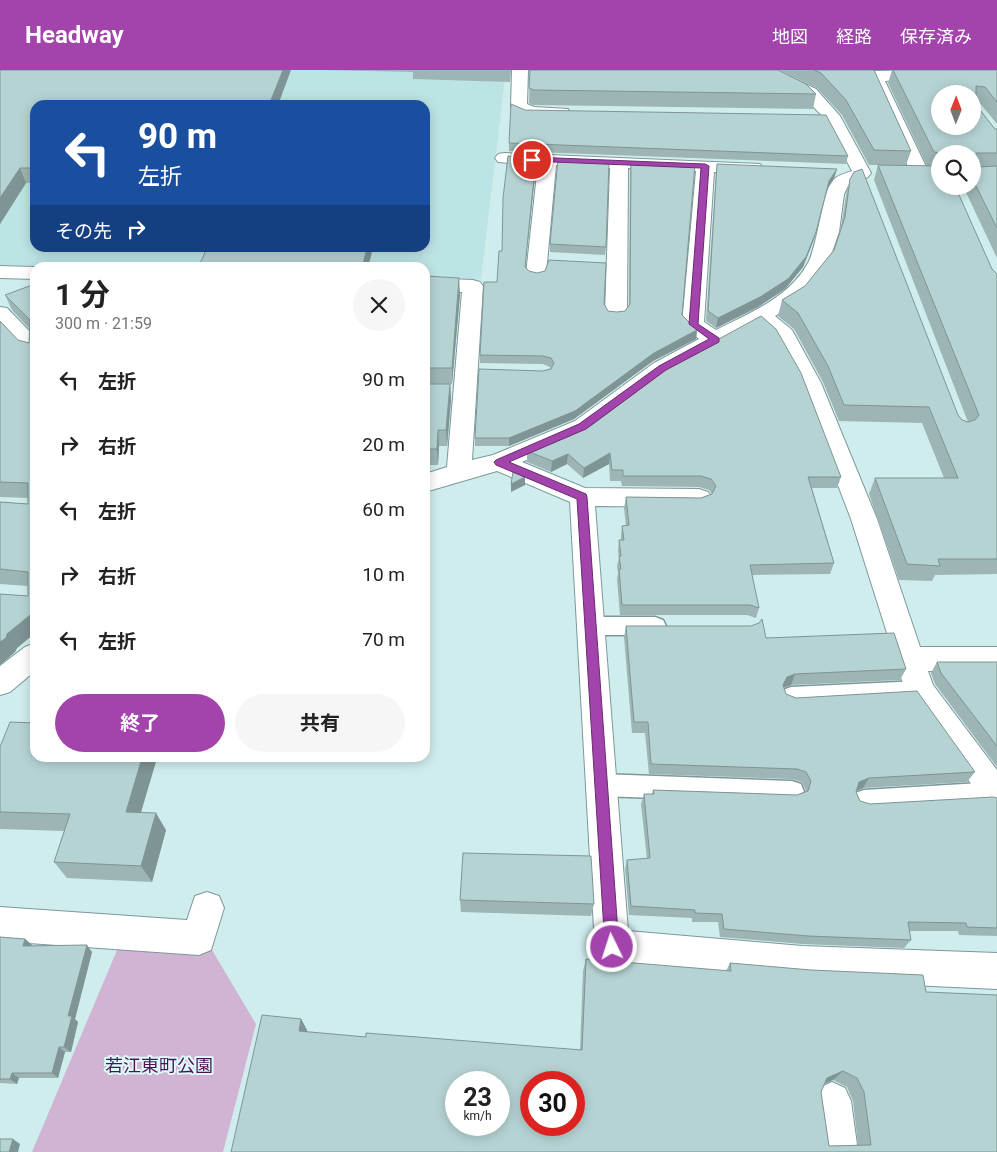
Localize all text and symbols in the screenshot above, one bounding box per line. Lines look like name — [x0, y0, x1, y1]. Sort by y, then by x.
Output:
text: Headway — [25, 21, 124, 49]
text: 地図 — [772, 26, 808, 47]
text: 経路 — [836, 26, 872, 47]
text: 保存済み — [900, 26, 972, 47]
north arrow — [931, 85, 981, 135]
map controls — [931, 85, 981, 195]
text: 90 m — [138, 116, 217, 157]
icon: left — [55, 120, 120, 185]
pin — [511, 139, 553, 181]
button: search — [931, 145, 981, 195]
icon: arrive — [518, 146, 546, 174]
text: 左折 — [138, 164, 182, 189]
icon: right — [122, 215, 150, 243]
text: その先 — [55, 220, 112, 243]
text: 1 分 — [55, 277, 110, 312]
button: close — [353, 279, 405, 331]
text: 300 m · 21:59 — [55, 314, 152, 333]
icon: left — [55, 366, 83, 394]
text: 90 m — [362, 368, 405, 391]
text: 左折 — [98, 370, 136, 393]
icon: right — [55, 431, 83, 459]
text: 20 m — [362, 433, 405, 456]
text: 右折 — [98, 435, 136, 458]
icon: left — [55, 496, 83, 524]
text: 60 m — [362, 498, 405, 521]
text: 左折 — [98, 500, 136, 523]
icon: right — [55, 561, 83, 589]
text: 10 m — [362, 563, 405, 586]
text: 右折 — [98, 565, 136, 588]
icon: left — [55, 626, 83, 654]
text: 70 m — [362, 628, 405, 651]
text: 左折 — [98, 630, 136, 653]
button: 終了 — [55, 694, 225, 752]
button: 共有 — [235, 694, 405, 752]
position arrow — [585, 920, 637, 972]
park label: 若江東町公園 — [105, 1055, 213, 1076]
speed limit sign: 30 — [520, 1071, 585, 1136]
text: 23 — [463, 1083, 492, 1112]
text: km/h — [463, 1109, 492, 1123]

